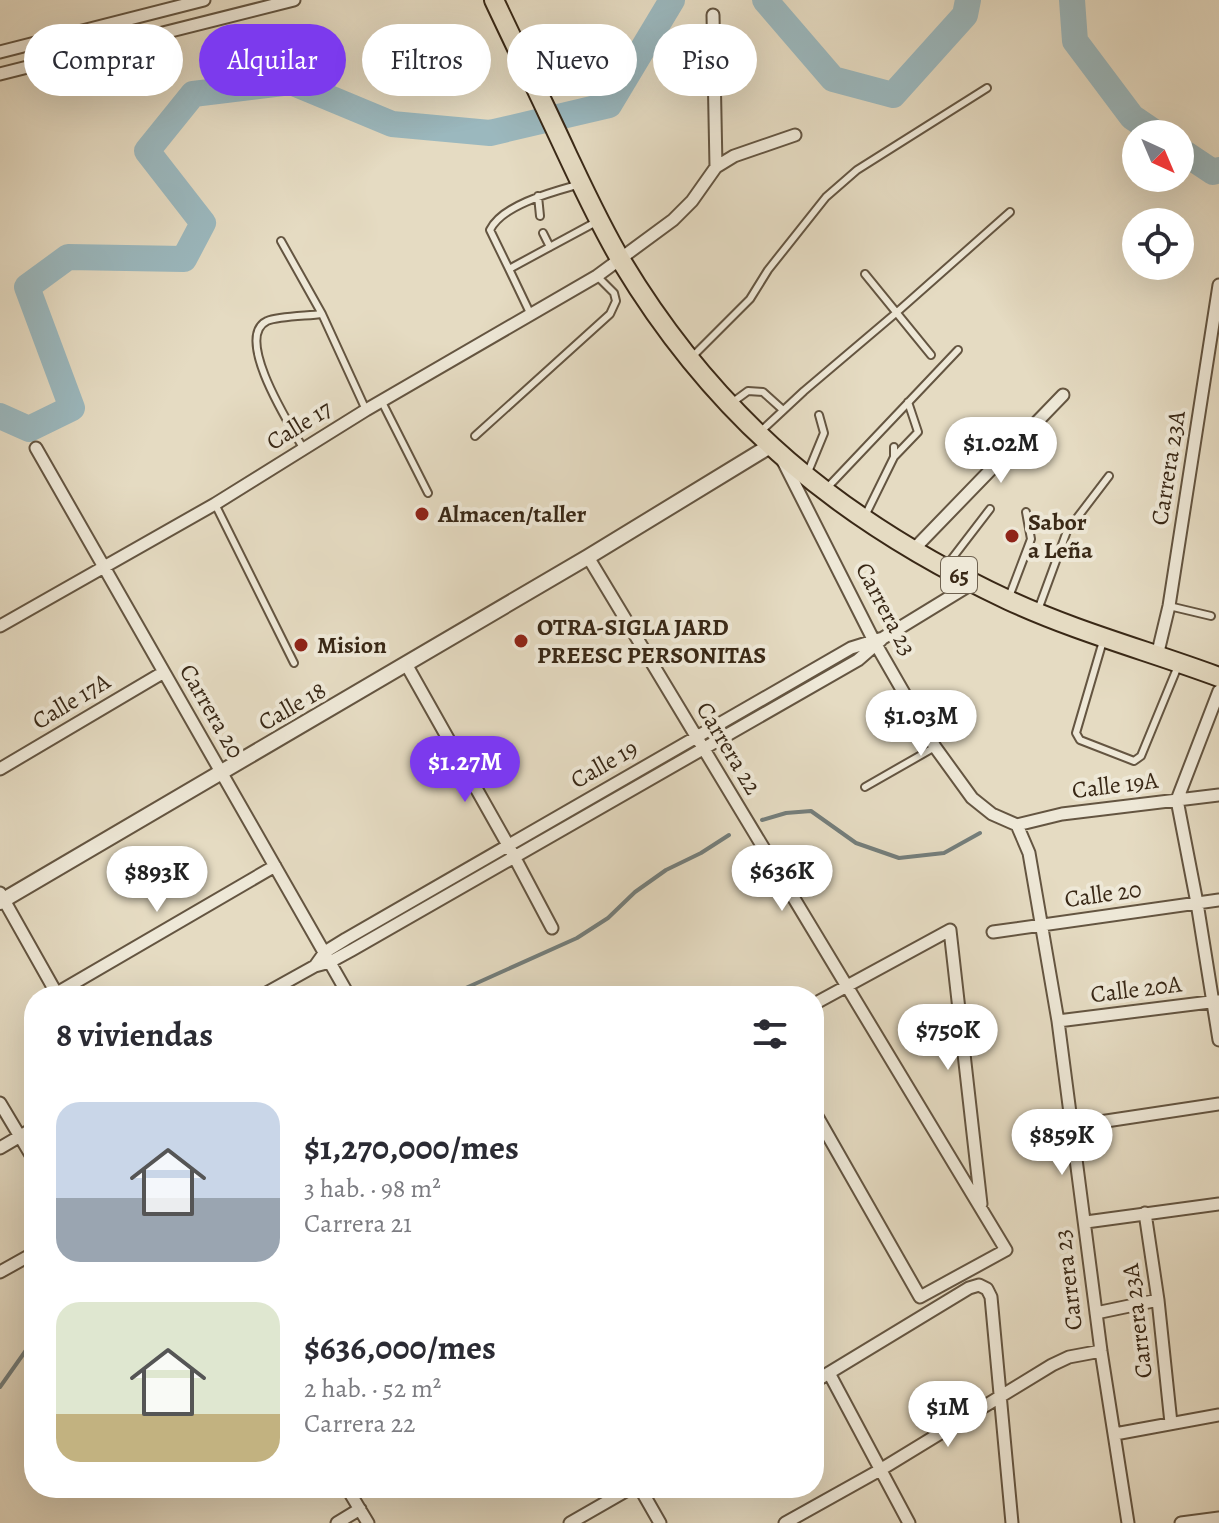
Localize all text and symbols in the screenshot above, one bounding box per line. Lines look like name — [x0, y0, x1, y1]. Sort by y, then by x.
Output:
chip: Comprar — [24, 24, 183, 96]
chip: Alquilar — [199, 24, 346, 96]
chip: Filtros — [362, 24, 491, 96]
chip: Nuevo — [507, 24, 637, 96]
chip: Piso — [653, 24, 757, 96]
north arrow — [1122, 120, 1194, 192]
map controls — [1122, 120, 1194, 280]
button: locate — [1122, 208, 1194, 280]
street label: Calle 17 — [260, 392, 339, 458]
street label: Carrera 23A — [1143, 408, 1193, 527]
pin: $1.02M — [936, 417, 1066, 485]
text: $1.02M — [963, 425, 1039, 460]
place label: Almacen/taller — [437, 498, 587, 530]
marker: Almacen/taller — [413, 505, 431, 523]
place label: Sabor a Leña — [1028, 506, 1093, 566]
marker: Sabor a Leña — [1003, 527, 1021, 545]
street label: Carrera 23 — [848, 557, 924, 661]
road number: 65 — [941, 557, 977, 593]
place label: OTRA-SIGLA JARD PREESC PERSONITAS — [537, 611, 766, 671]
place label: Mision — [317, 629, 387, 661]
marker: OTRA-SIGLA JARD PREESC PERSONITAS — [512, 632, 530, 650]
marker: Mision — [292, 636, 310, 654]
street label: Carrera 20 — [172, 658, 252, 764]
street label: Calle 17A — [26, 665, 117, 737]
street label: Calle 18 — [252, 674, 332, 738]
pin: $1.03M — [856, 690, 986, 758]
street label: Carrera 22 — [689, 696, 769, 800]
text: $1.03M — [884, 698, 958, 733]
street label: Calle 19 — [565, 732, 643, 796]
pin: $1.27M — [400, 736, 530, 804]
text: $1.27M — [428, 744, 502, 779]
street label: Calle 19A — [1070, 764, 1161, 806]
pin: $636K — [726, 845, 838, 913]
pin: $893K — [101, 846, 213, 914]
text: $636K — [750, 853, 814, 888]
text: $893K — [125, 854, 189, 889]
street label: Calle 20 — [1062, 873, 1144, 915]
street label: Calle 20A — [1089, 967, 1184, 1010]
pin: $750K — [892, 1004, 1004, 1072]
text: 8 viviendas — [56, 1011, 213, 1058]
icon: filters — [748, 1012, 792, 1056]
text: $750K — [916, 1012, 980, 1047]
pin: $859K — [1006, 1109, 1118, 1177]
text: $859K — [1030, 1117, 1094, 1152]
text: $1,270,000/mes — [304, 1124, 519, 1171]
icon: home — [120, 1134, 216, 1230]
text: 3 hab. · 98 m² — [304, 1171, 441, 1206]
text: Carrera 21 — [304, 1206, 412, 1241]
street label: Carrera 23 — [1046, 1228, 1090, 1332]
street label: Carrera 23A — [1114, 1261, 1160, 1380]
text: $636,000/mes — [304, 1324, 496, 1371]
icon: home — [120, 1334, 216, 1430]
text: 2 hab. · 52 m² — [304, 1371, 441, 1406]
pin: $1M — [909, 1381, 987, 1449]
text: $1M — [926, 1389, 970, 1424]
text: Carrera 22 — [304, 1406, 415, 1441]

